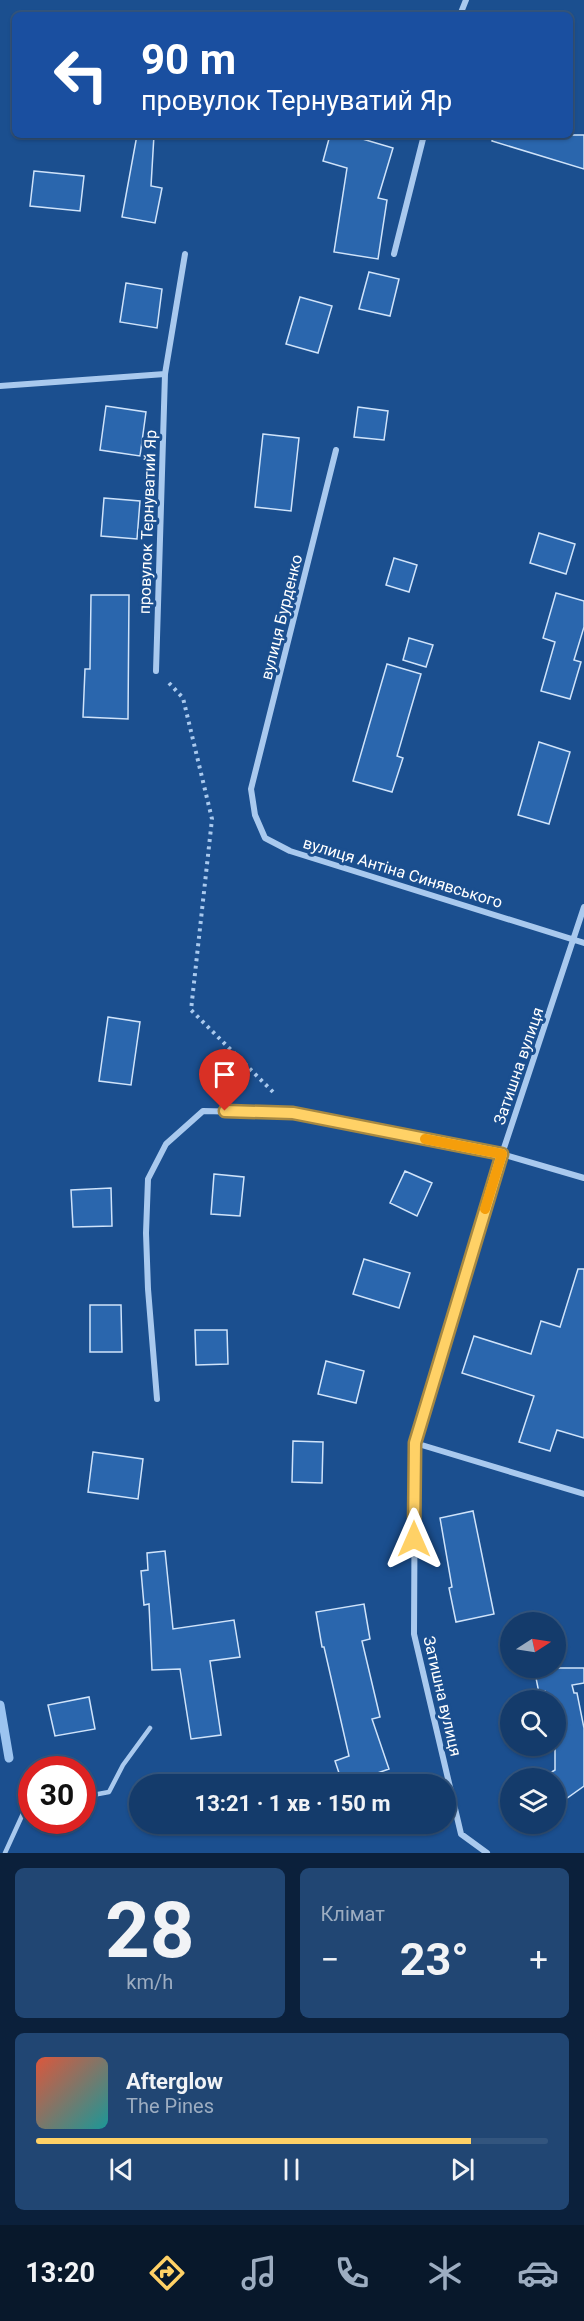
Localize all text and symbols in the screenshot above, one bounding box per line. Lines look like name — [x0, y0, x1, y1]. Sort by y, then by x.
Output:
text: 90 m — [141, 35, 236, 84]
icon: left — [42, 36, 120, 114]
text: провулок Тернуватий Яр — [141, 85, 452, 117]
street label: провулок Тернуватий Яр — [135, 430, 160, 614]
street label: вулиця Бурденко — [257, 552, 306, 682]
street label: вулиця Антіна Синявського — [301, 833, 505, 912]
street label: Затишна вулиця — [489, 1005, 547, 1127]
pin — [199, 1049, 250, 1111]
icon: arrive — [208, 1058, 241, 1091]
position arrow — [382, 1507, 446, 1571]
north arrow — [500, 1612, 566, 1678]
map controls — [500, 1612, 566, 1834]
street label: Затишна вулиця — [419, 1634, 466, 1758]
button: search — [500, 1690, 566, 1756]
speed limit sign: 30 — [18, 1756, 96, 1834]
button: layers — [500, 1768, 566, 1834]
text: 13:21 · 1 хв · 150 m — [195, 1791, 390, 1816]
text: 28 — [105, 1885, 195, 1976]
text: Клімат — [321, 1902, 385, 1926]
text: 23° — [400, 1933, 469, 1986]
text: − — [321, 1940, 339, 1979]
text: + — [529, 1940, 548, 1979]
text: km/h — [126, 1970, 173, 1994]
text: Afterglow — [126, 2069, 223, 2094]
text: The Pines — [126, 2094, 214, 2118]
icon: previous — [105, 2153, 138, 2186]
icon: pause — [275, 2153, 308, 2186]
icon: next — [446, 2153, 479, 2186]
icon: directions — [146, 2252, 188, 2294]
icon: music — [238, 2252, 280, 2294]
icon: phone — [331, 2252, 373, 2294]
icon: climate — [424, 2252, 466, 2294]
icon: car — [517, 2252, 559, 2294]
text: 13:20 — [25, 2257, 95, 2289]

